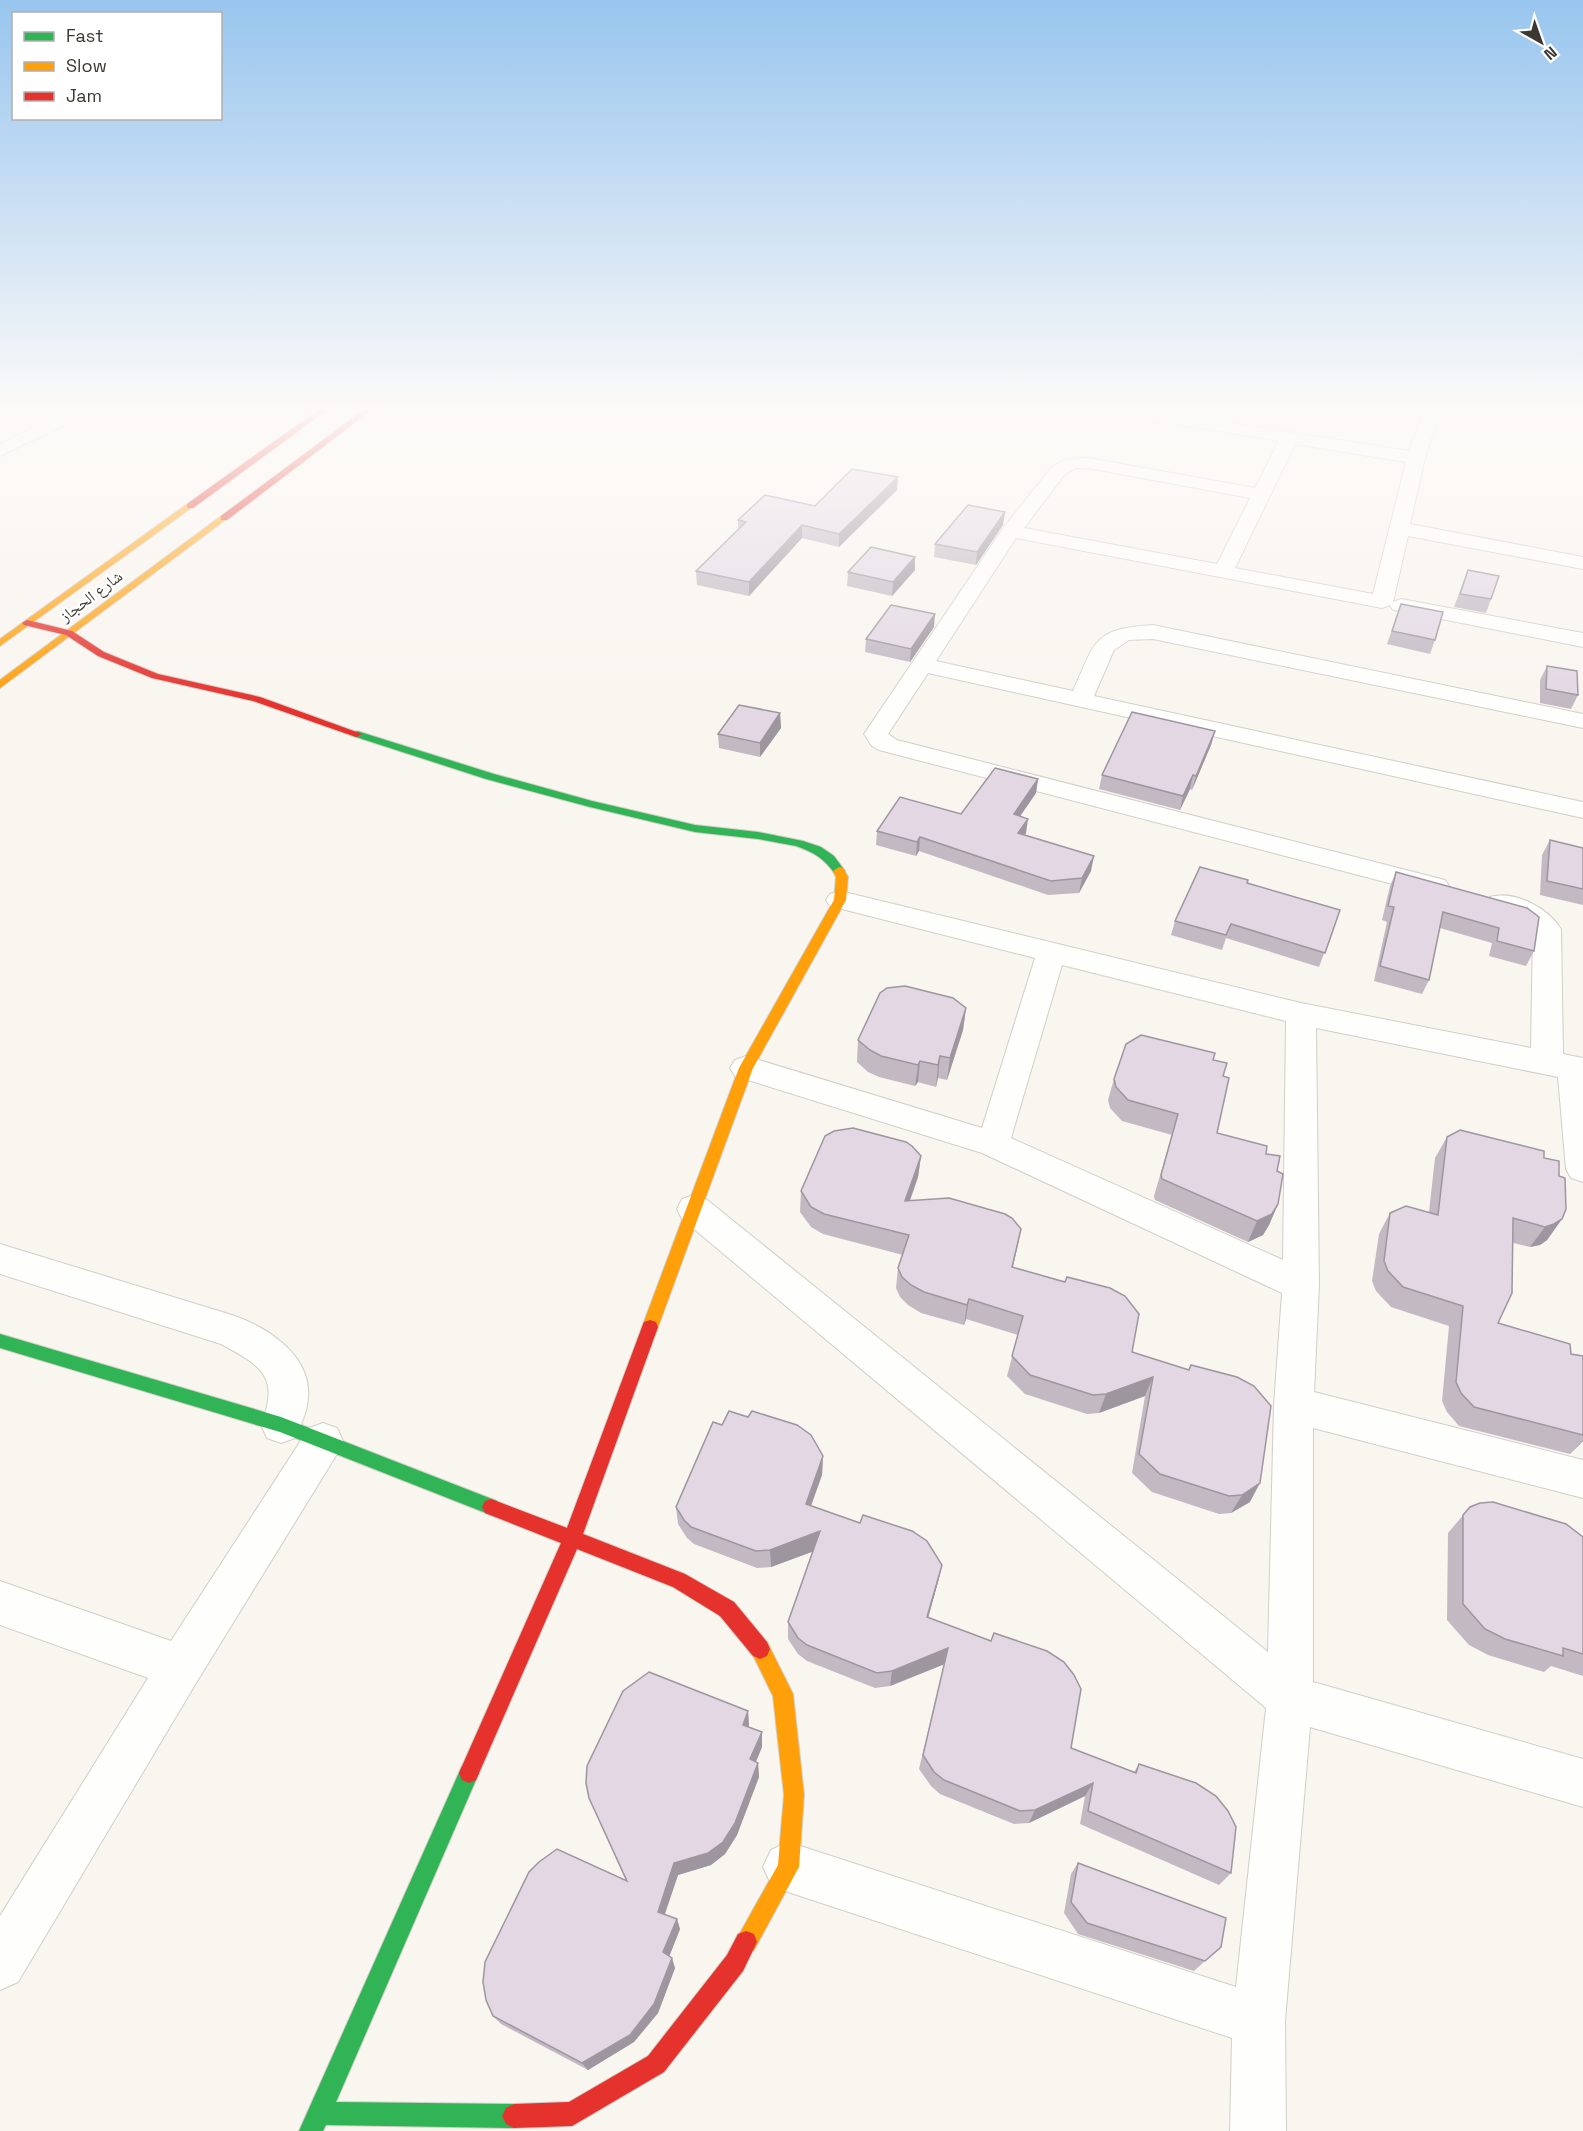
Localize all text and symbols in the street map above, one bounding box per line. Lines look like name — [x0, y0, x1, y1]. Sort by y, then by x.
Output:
legend — [12, 12, 222, 120]
north arrow — [1511, 12, 1571, 72]
text: Fast — [66, 24, 103, 47]
text: N — [1539, 42, 1561, 65]
text: Slow — [66, 54, 107, 77]
text: Jam — [66, 84, 102, 107]
street label: شارع الحجاز — [55, 566, 127, 627]

